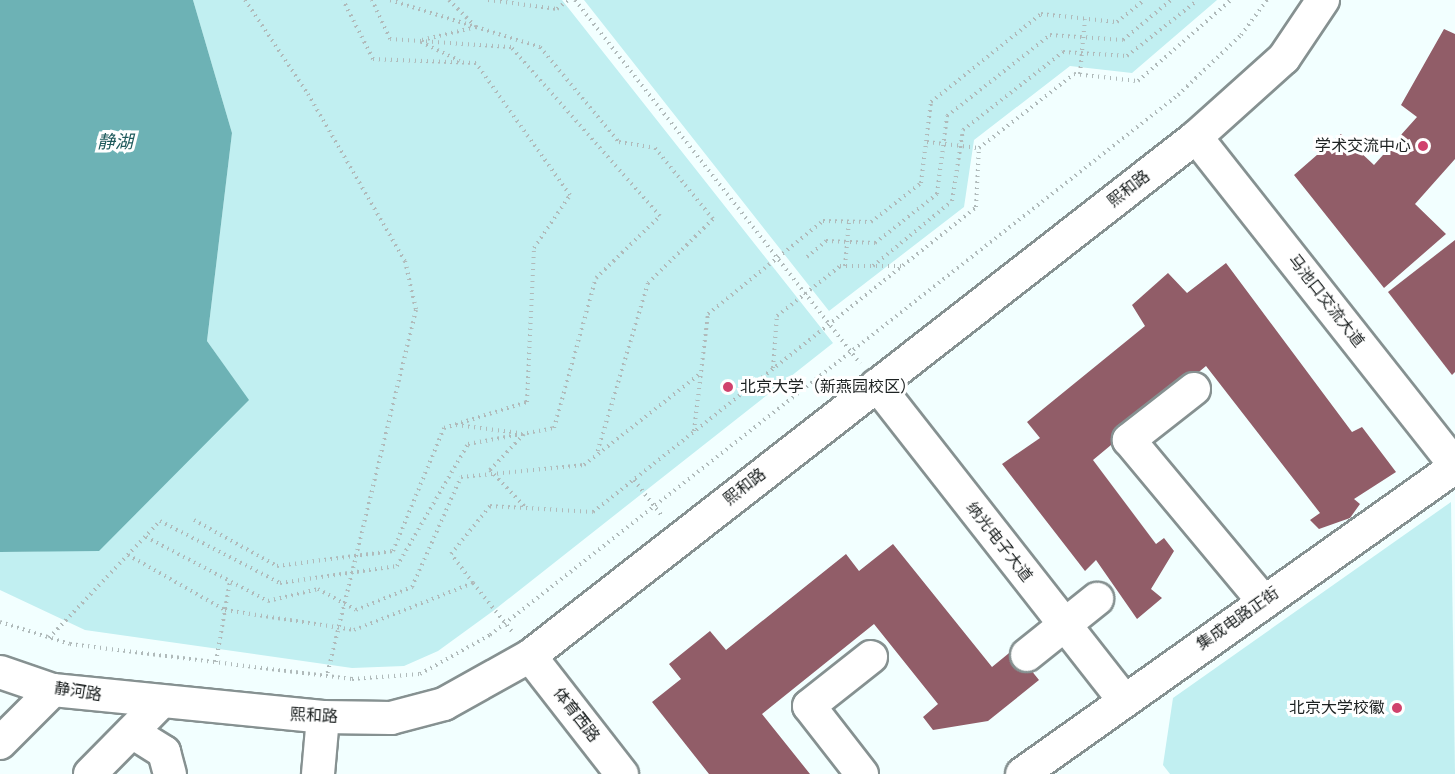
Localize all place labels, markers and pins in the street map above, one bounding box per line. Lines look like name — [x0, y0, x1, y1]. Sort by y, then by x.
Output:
place label: 学术交流中心 — [1315, 136, 1411, 156]
marker: 学术交流中心 — [1416, 139, 1430, 153]
place label: 北京大学（新燕园校区） — [740, 377, 916, 397]
marker: 北京大学（新燕园校区） — [721, 380, 735, 394]
place label: 北京大学校徽 — [1289, 698, 1385, 718]
marker: 北京大学校徽 — [1390, 701, 1404, 715]

